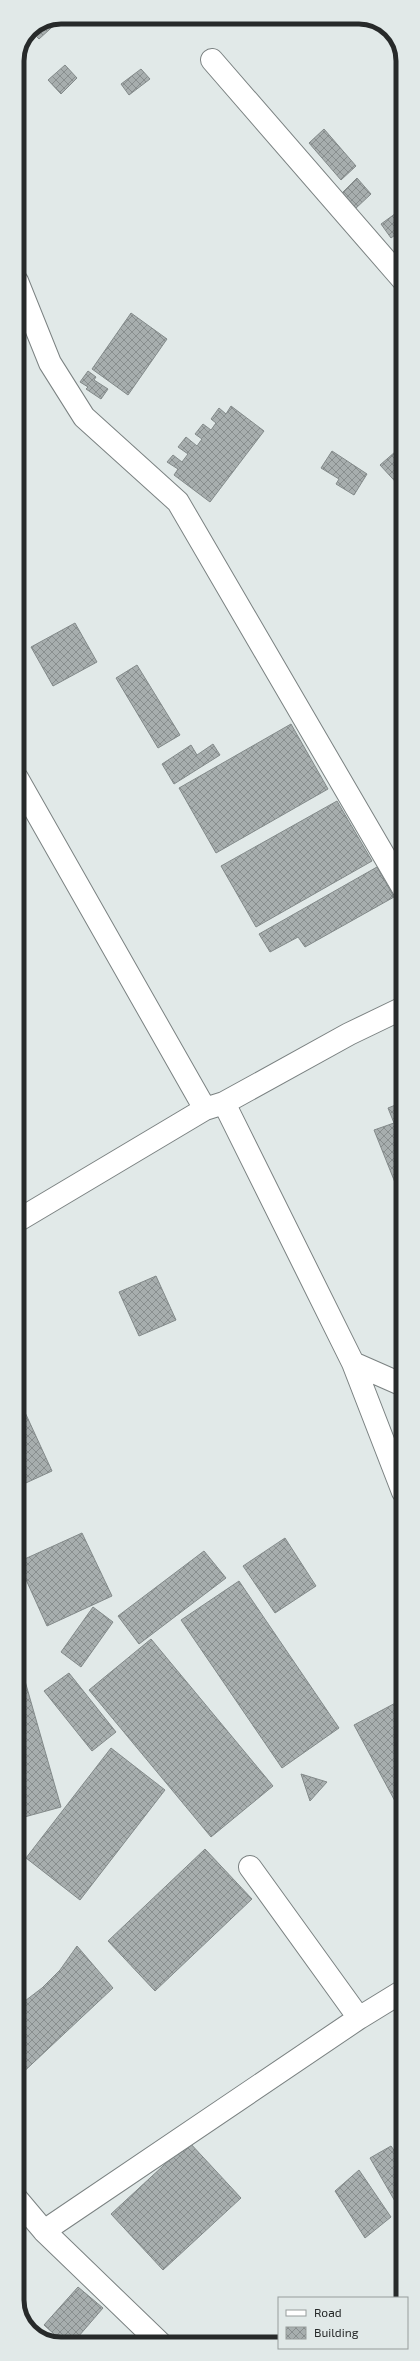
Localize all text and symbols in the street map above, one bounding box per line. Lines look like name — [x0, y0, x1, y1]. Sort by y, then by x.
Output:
legend — [278, 2297, 408, 2349]
text: Road — [314, 2305, 342, 2319]
text: Building — [314, 2325, 359, 2339]

